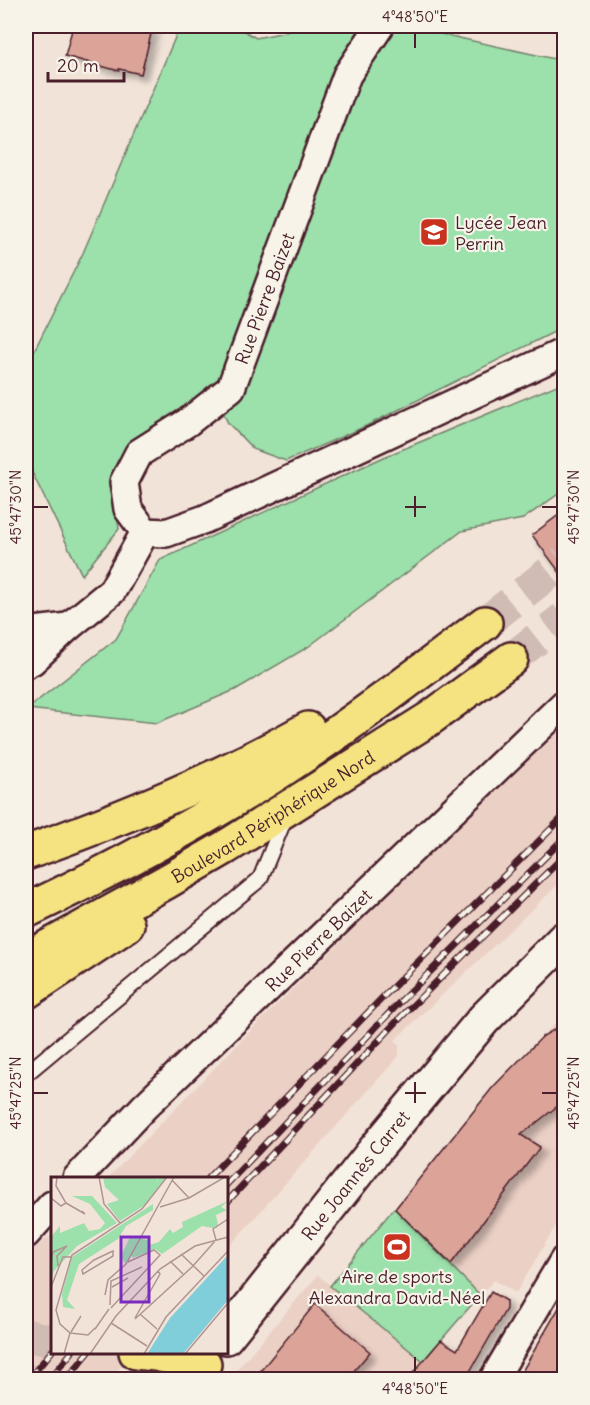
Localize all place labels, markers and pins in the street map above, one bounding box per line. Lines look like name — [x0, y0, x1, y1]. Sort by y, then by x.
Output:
place label: Lycée Jean Perrin — [455, 211, 547, 255]
school or university icon: Lycée Jean Perrin — [418, 216, 450, 248]
sports icon: Aire de sports Alexandra David-Néel — [381, 1231, 413, 1263]
place label: Aire de sports Alexandra David-Néel — [309, 1265, 485, 1309]

